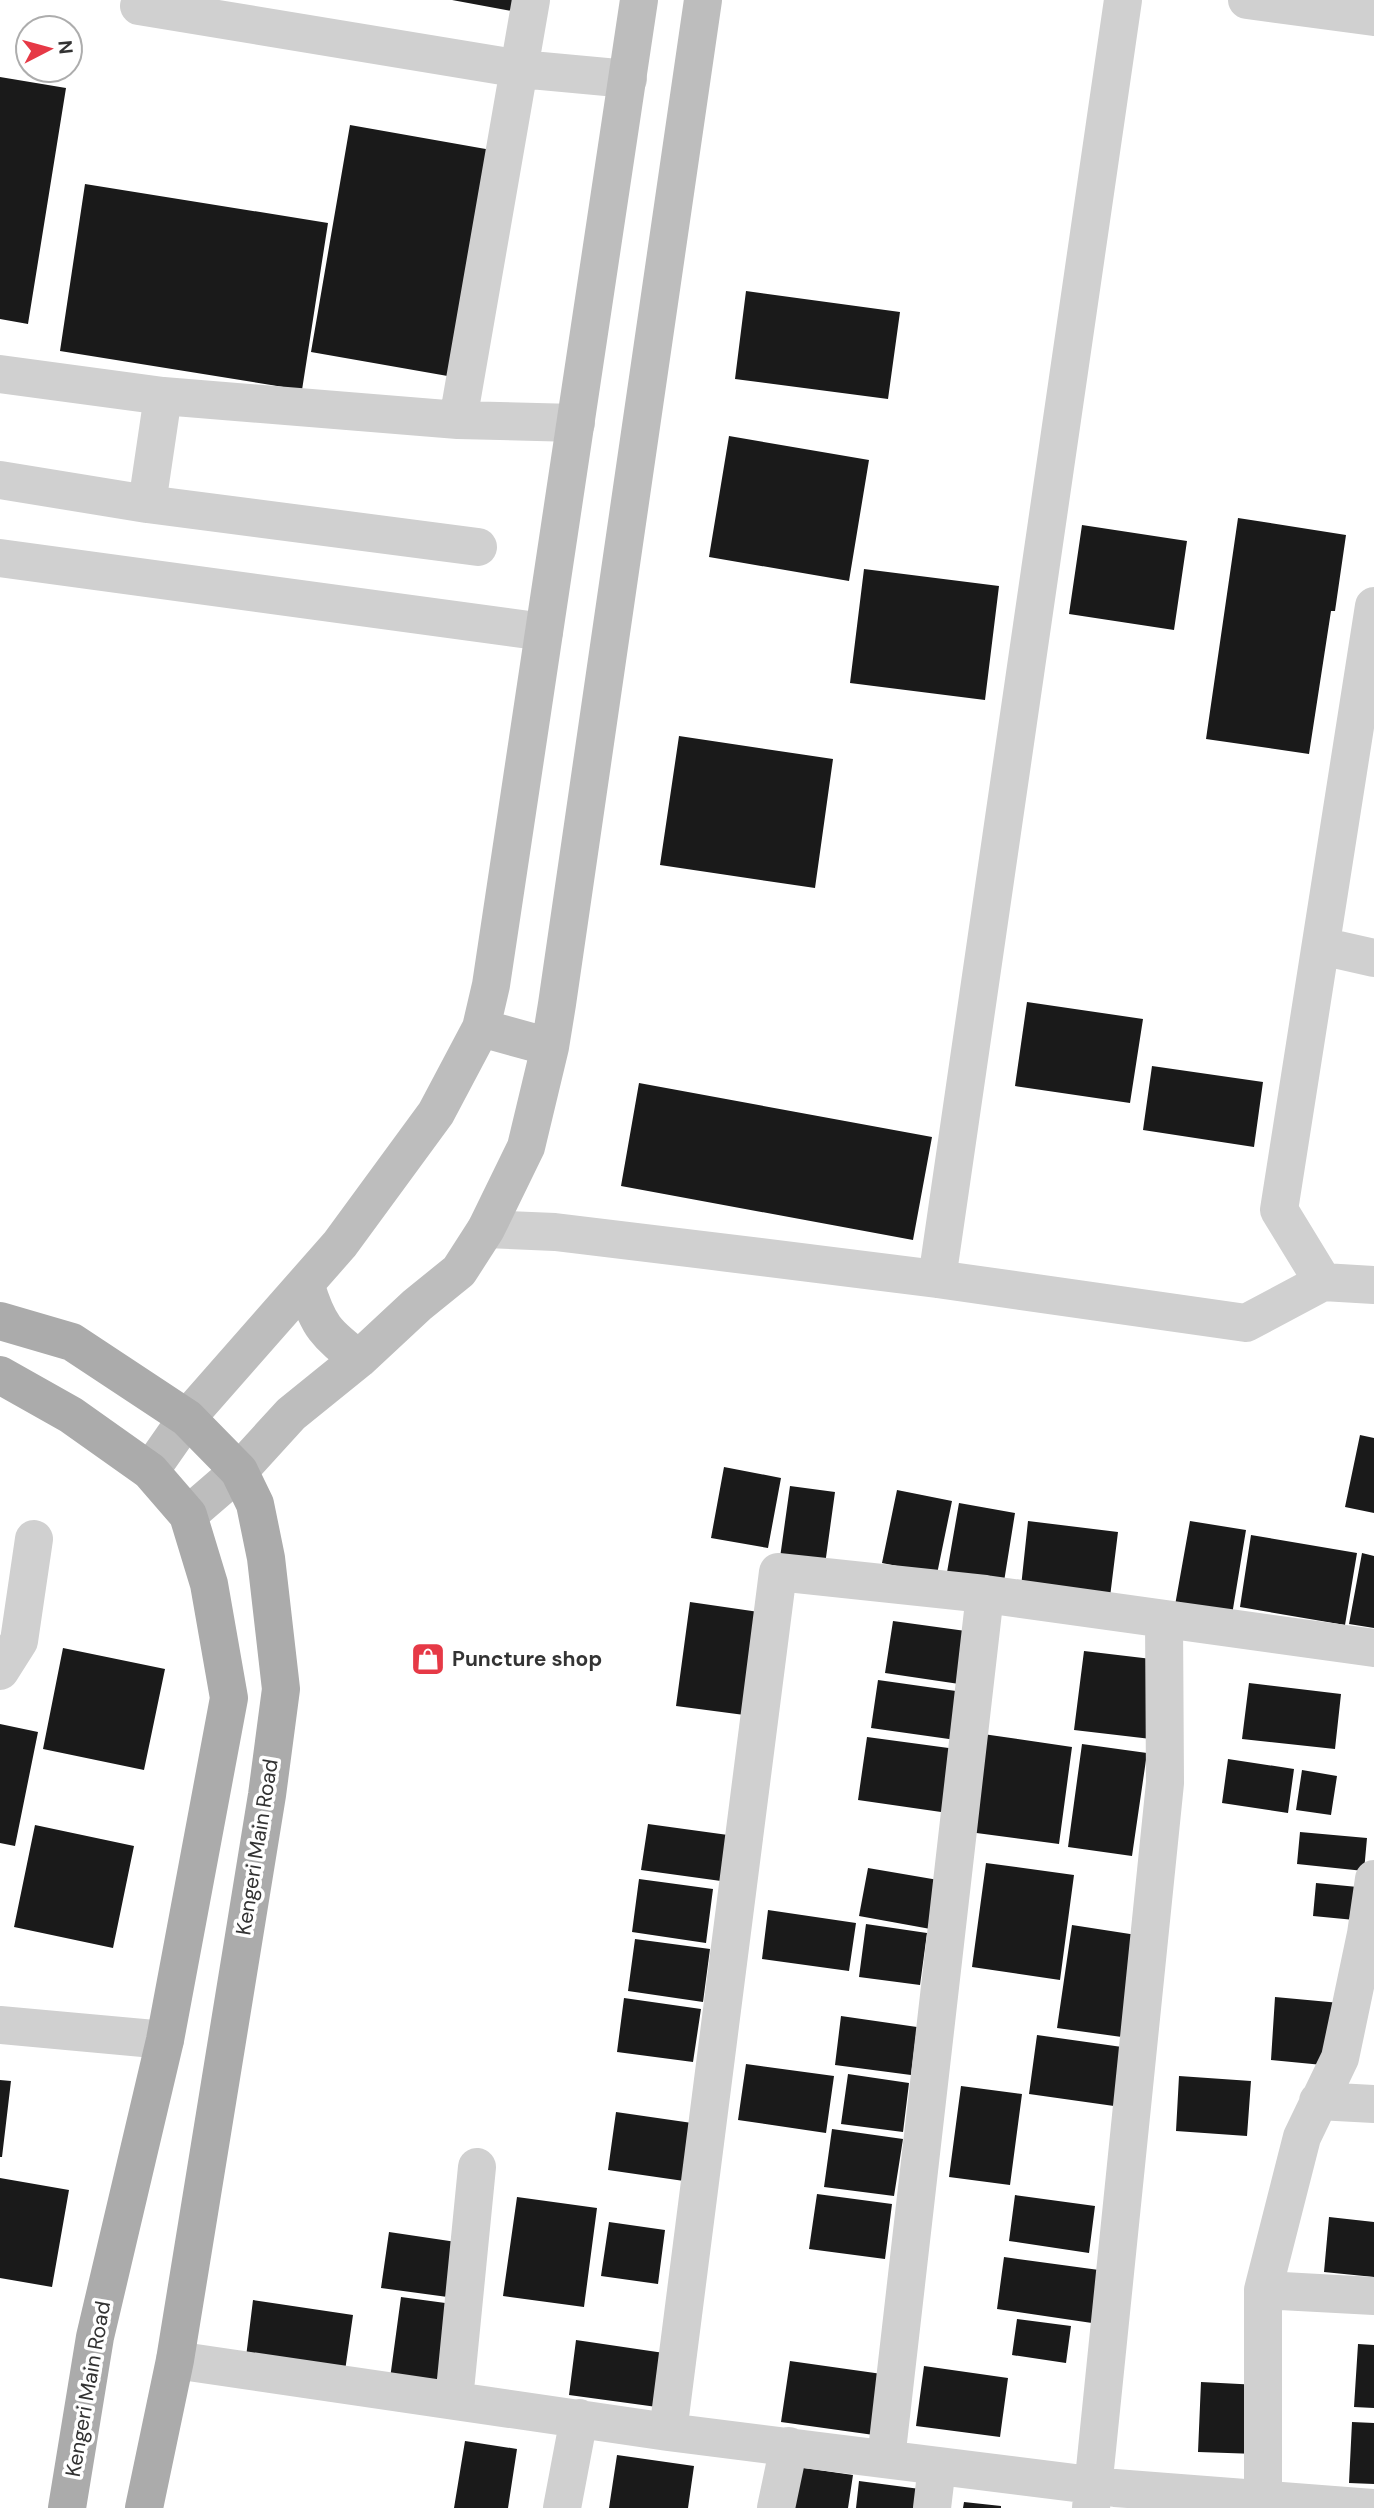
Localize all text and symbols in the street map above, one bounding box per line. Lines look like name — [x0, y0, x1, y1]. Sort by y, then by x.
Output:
north arrow — [14, 14, 84, 84]
text: N — [52, 39, 79, 55]
shop icon: Puncture shop — [409, 1640, 447, 1678]
place label: Puncture shop — [452, 1645, 602, 1673]
street label: Kengeri Main Road — [229, 1757, 285, 1937]
street label: Kengeri Main Road — [59, 2299, 117, 2479]

